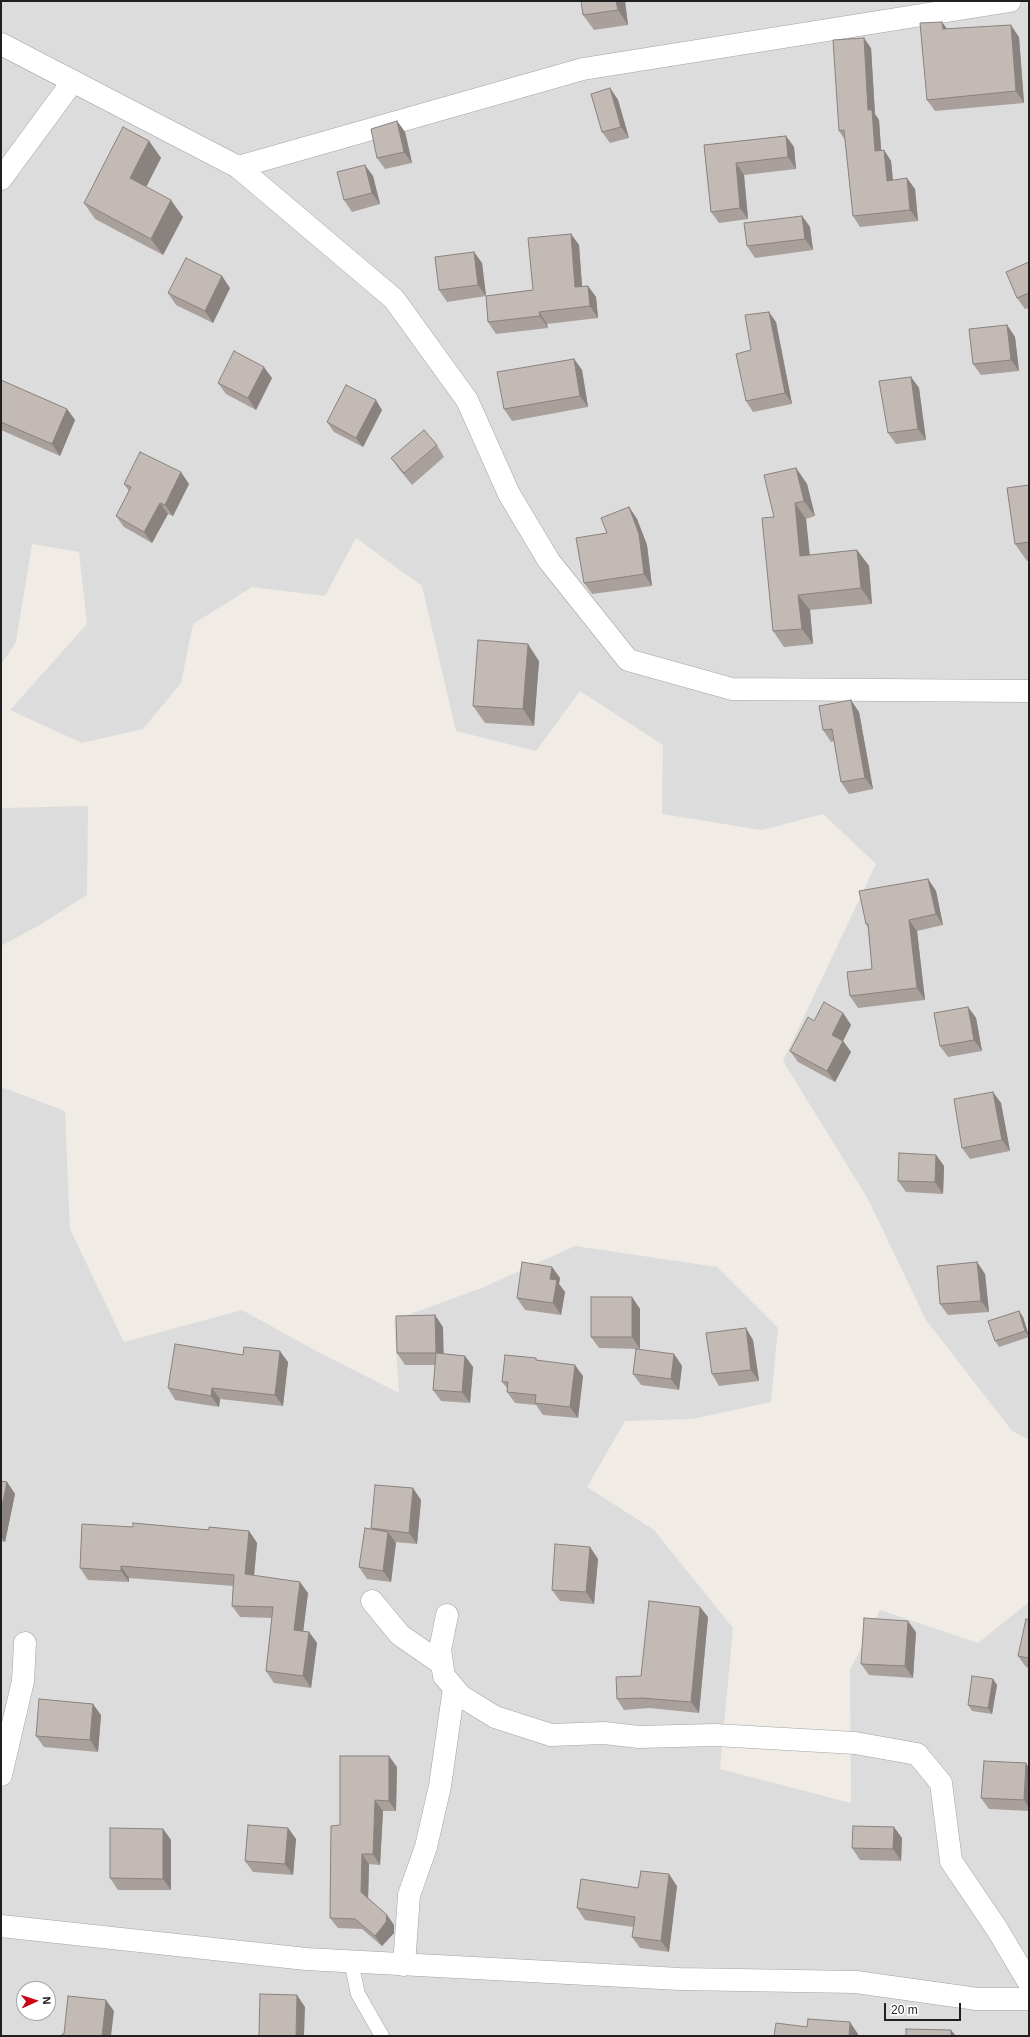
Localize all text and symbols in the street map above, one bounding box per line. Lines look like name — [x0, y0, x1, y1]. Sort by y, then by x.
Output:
north arrow — [16, 1981, 56, 2021]
scale bar — [886, 1995, 963, 2021]
text: N — [41, 1996, 53, 2005]
text: 20 m — [891, 2003, 918, 2017]

